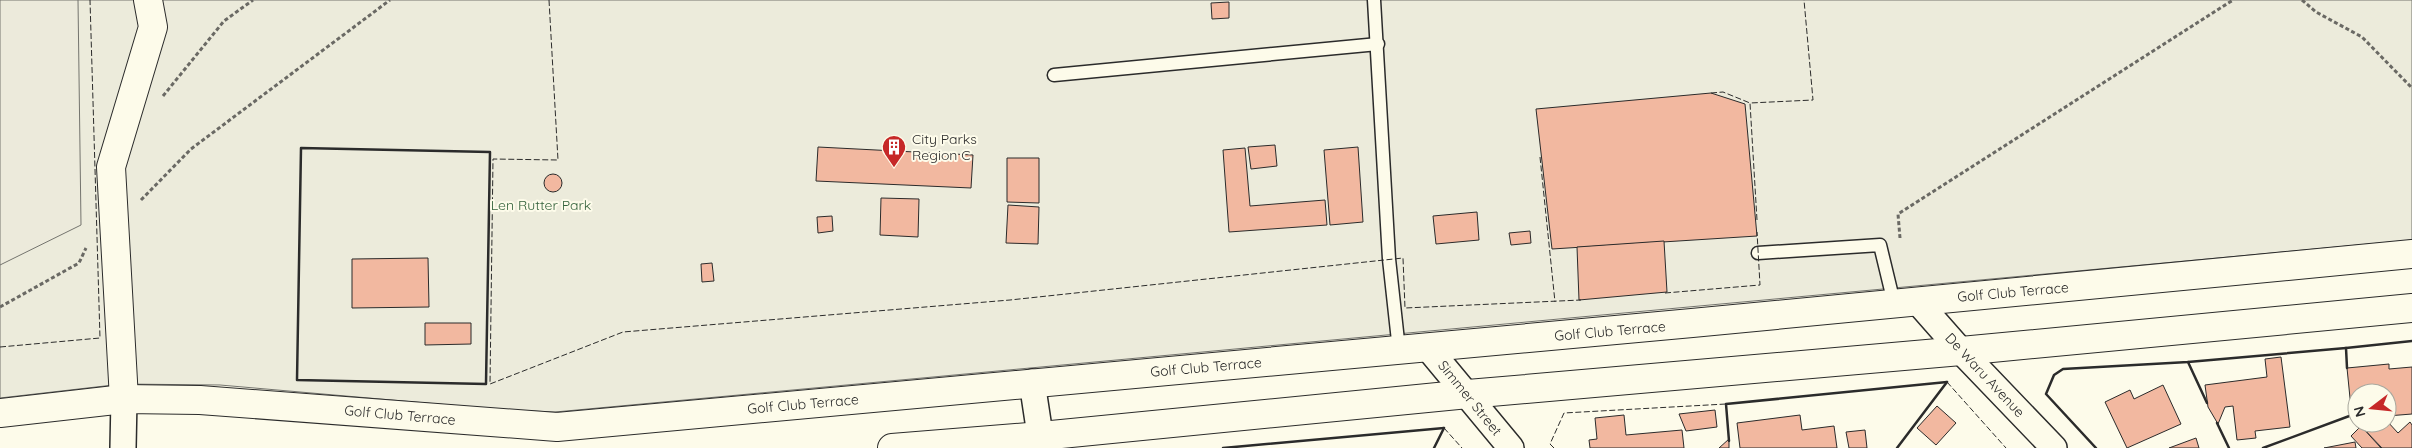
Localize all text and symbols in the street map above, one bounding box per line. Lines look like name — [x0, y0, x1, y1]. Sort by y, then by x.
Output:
place label: City Parks Region C — [912, 130, 977, 164]
building icon: City Parks Region C — [881, 134, 907, 168]
park label: Len Rutter Park — [491, 196, 591, 214]
street label: Golf Club Terrace — [1957, 278, 2070, 306]
street label: Golf Club Terrace — [1554, 317, 1667, 345]
street label: De Waru Avenue — [1941, 329, 2029, 421]
street label: Golf Club Terrace — [1150, 353, 1263, 381]
street label: Simmer Street — [1434, 357, 1506, 440]
north arrow — [2347, 383, 2397, 433]
street label: Golf Club Terrace — [747, 390, 860, 418]
street label: Golf Club Terrace — [344, 401, 457, 429]
text: N — [2349, 404, 2370, 419]

